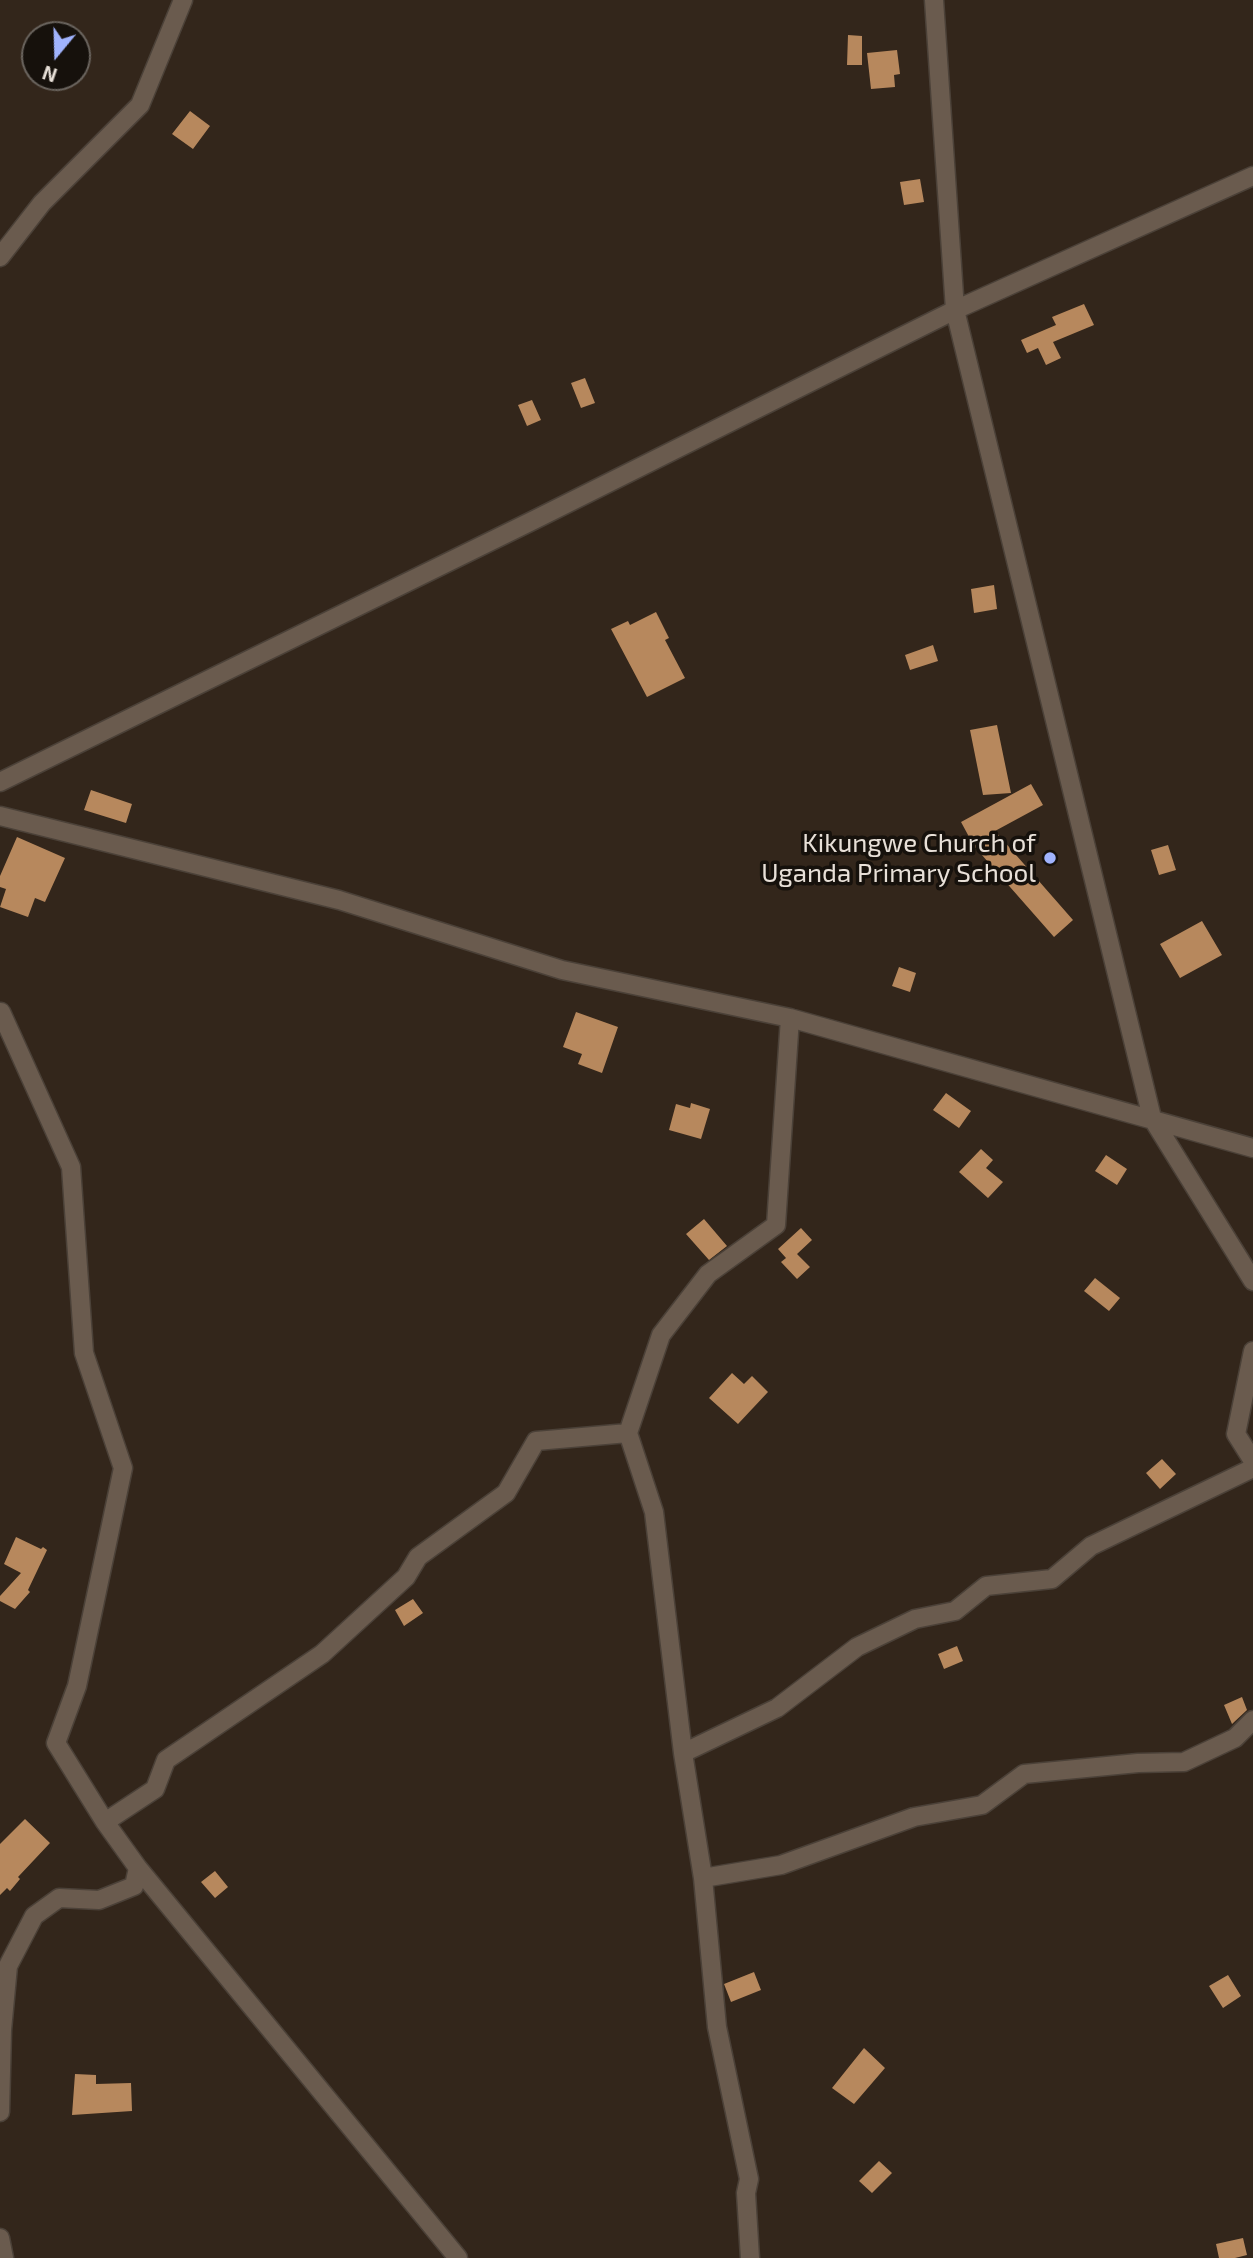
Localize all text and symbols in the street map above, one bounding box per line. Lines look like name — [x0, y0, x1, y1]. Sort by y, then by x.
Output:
north arrow — [21, 21, 91, 91]
text: N — [39, 61, 60, 88]
place label: Kikungwe Church of Uganda Primary School — [761, 827, 1036, 888]
marker: Kikungwe Church of Uganda Primary School — [1042, 850, 1058, 866]

